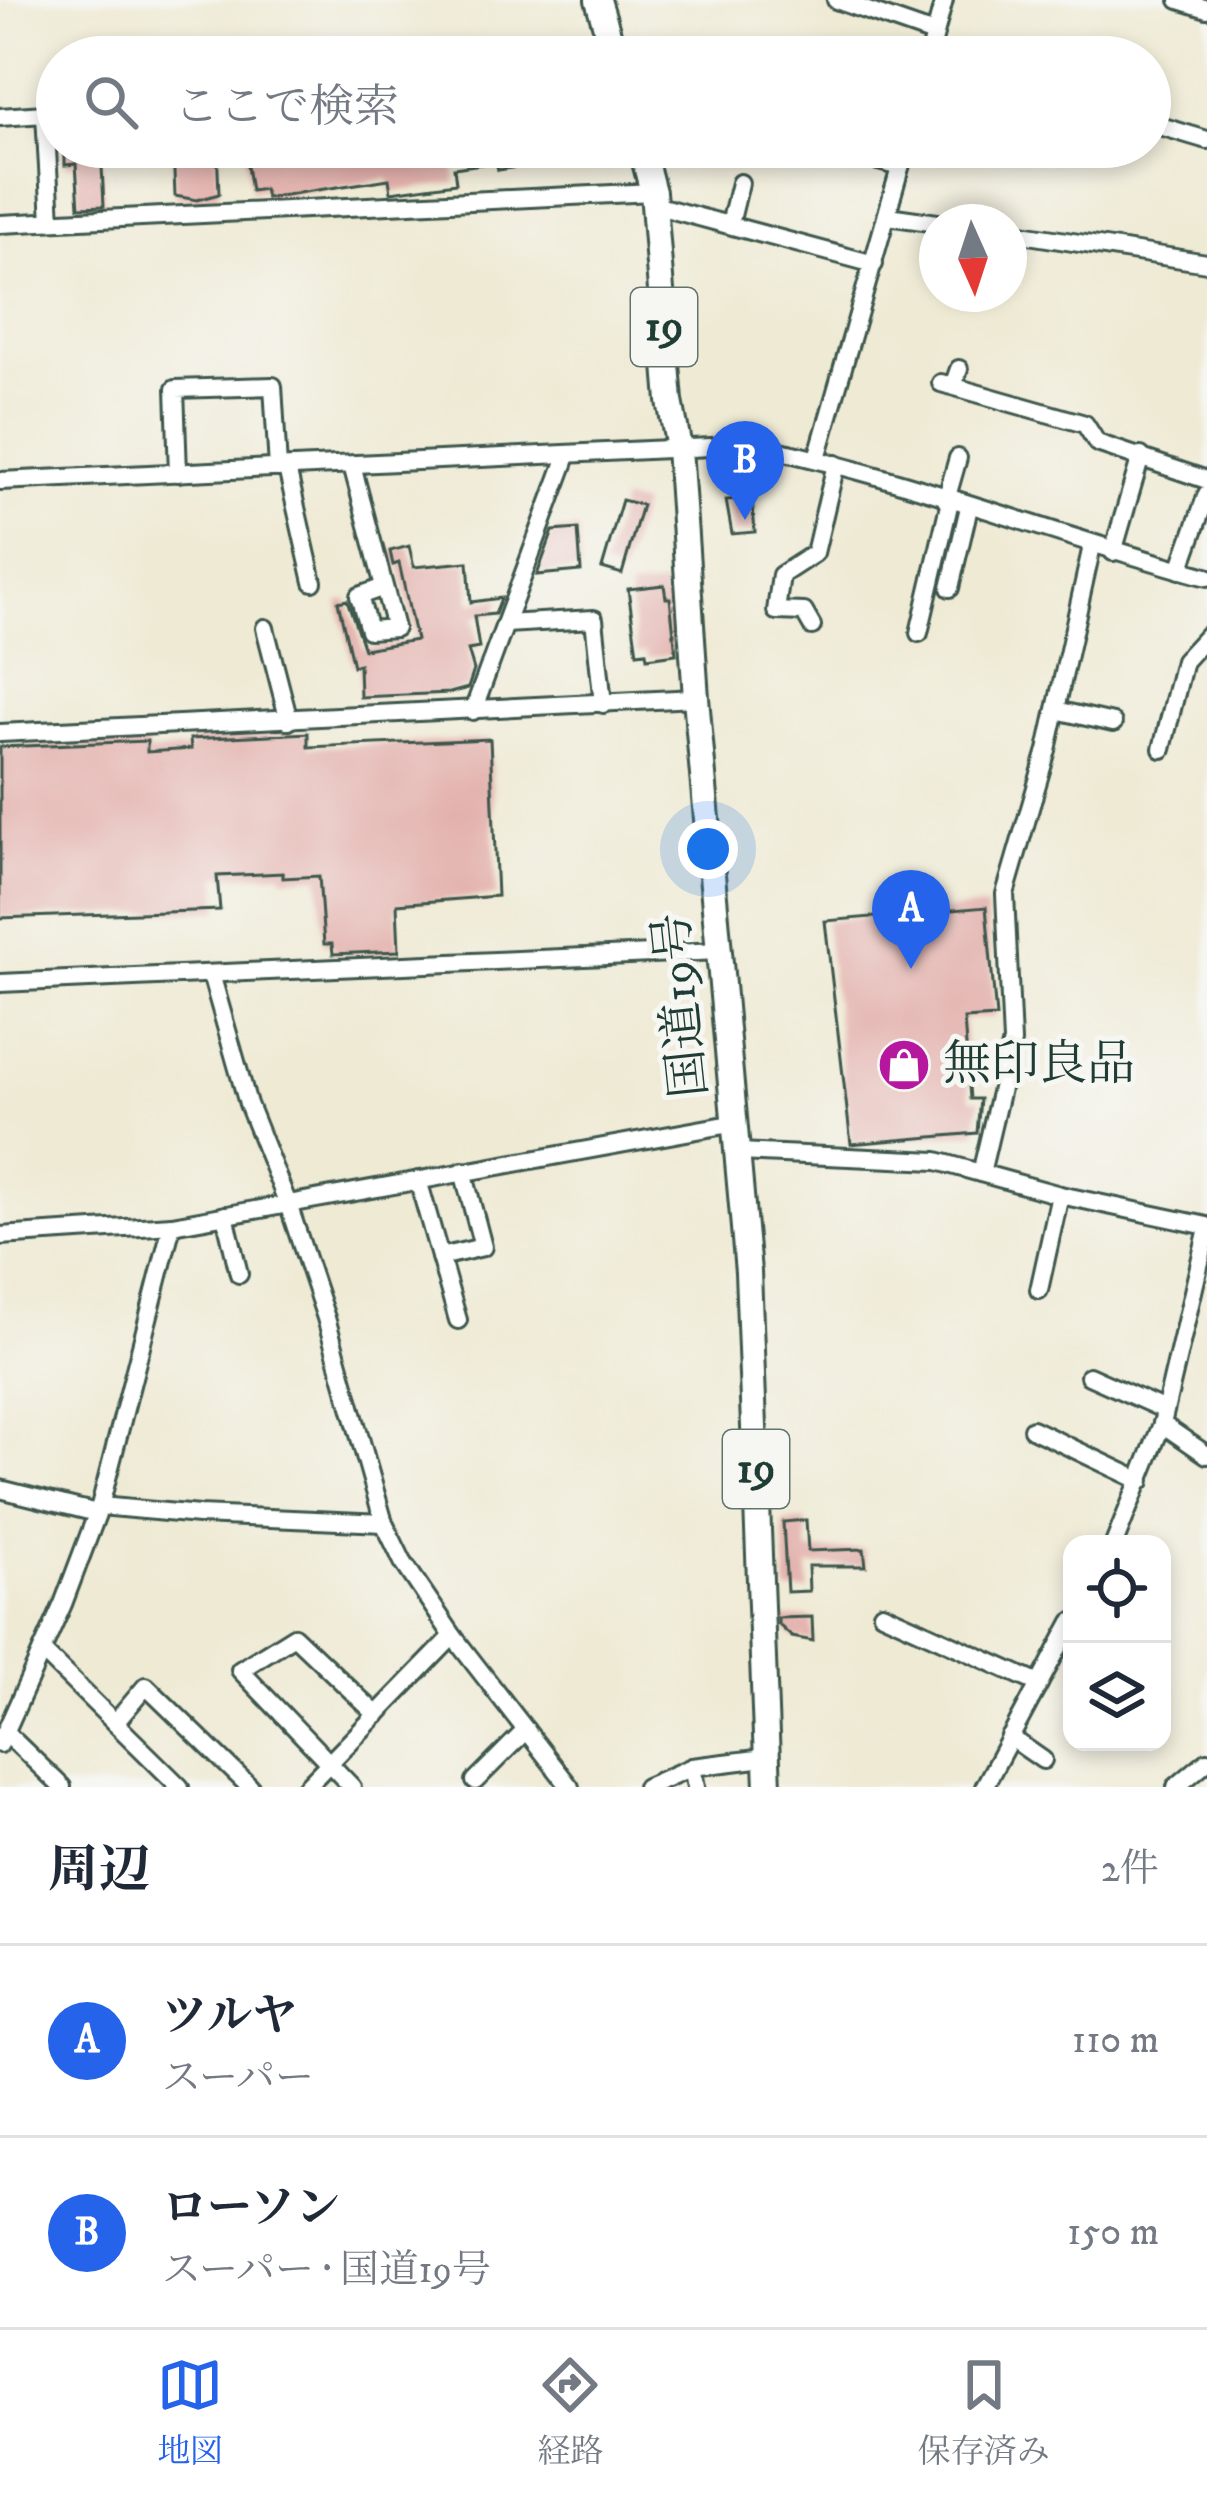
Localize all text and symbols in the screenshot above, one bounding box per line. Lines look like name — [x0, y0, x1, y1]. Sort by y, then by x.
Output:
search box — [36, 36, 1171, 168]
icon: search — [78, 69, 144, 135]
text: ここで検索 — [174, 80, 399, 136]
north arrow — [919, 204, 1027, 312]
road number: 19 — [631, 288, 697, 366]
pin: B — [706, 421, 784, 520]
your location — [678, 819, 738, 879]
pin: A — [872, 870, 950, 969]
street label: 国道19号 — [642, 910, 722, 1100]
place label: 無印良品 — [943, 1035, 1135, 1095]
shop icon: 無印良品 — [876, 1037, 932, 1093]
road number: 19 — [723, 1430, 789, 1508]
map controls — [1063, 1535, 1171, 1751]
button: locate — [1063, 1535, 1171, 1643]
button: layers — [1063, 1643, 1171, 1751]
text: 周辺 — [48, 1839, 150, 1903]
text: 2件 — [1101, 1845, 1159, 1894]
text: ツルヤ — [162, 1989, 297, 2045]
text: A — [75, 2016, 99, 2065]
text: 110 m — [1072, 2016, 1159, 2065]
text: スーパー — [162, 2054, 314, 2103]
text: ローソン — [162, 2181, 340, 2237]
text: B — [75, 2208, 99, 2257]
text: 150 m — [1067, 2208, 1159, 2257]
text: スーパー · 国道19号 — [162, 2246, 491, 2295]
tab: 地図 — [157, 2352, 223, 2473]
tab: 経路 — [537, 2352, 603, 2473]
tab: 保存済み — [918, 2352, 1050, 2473]

